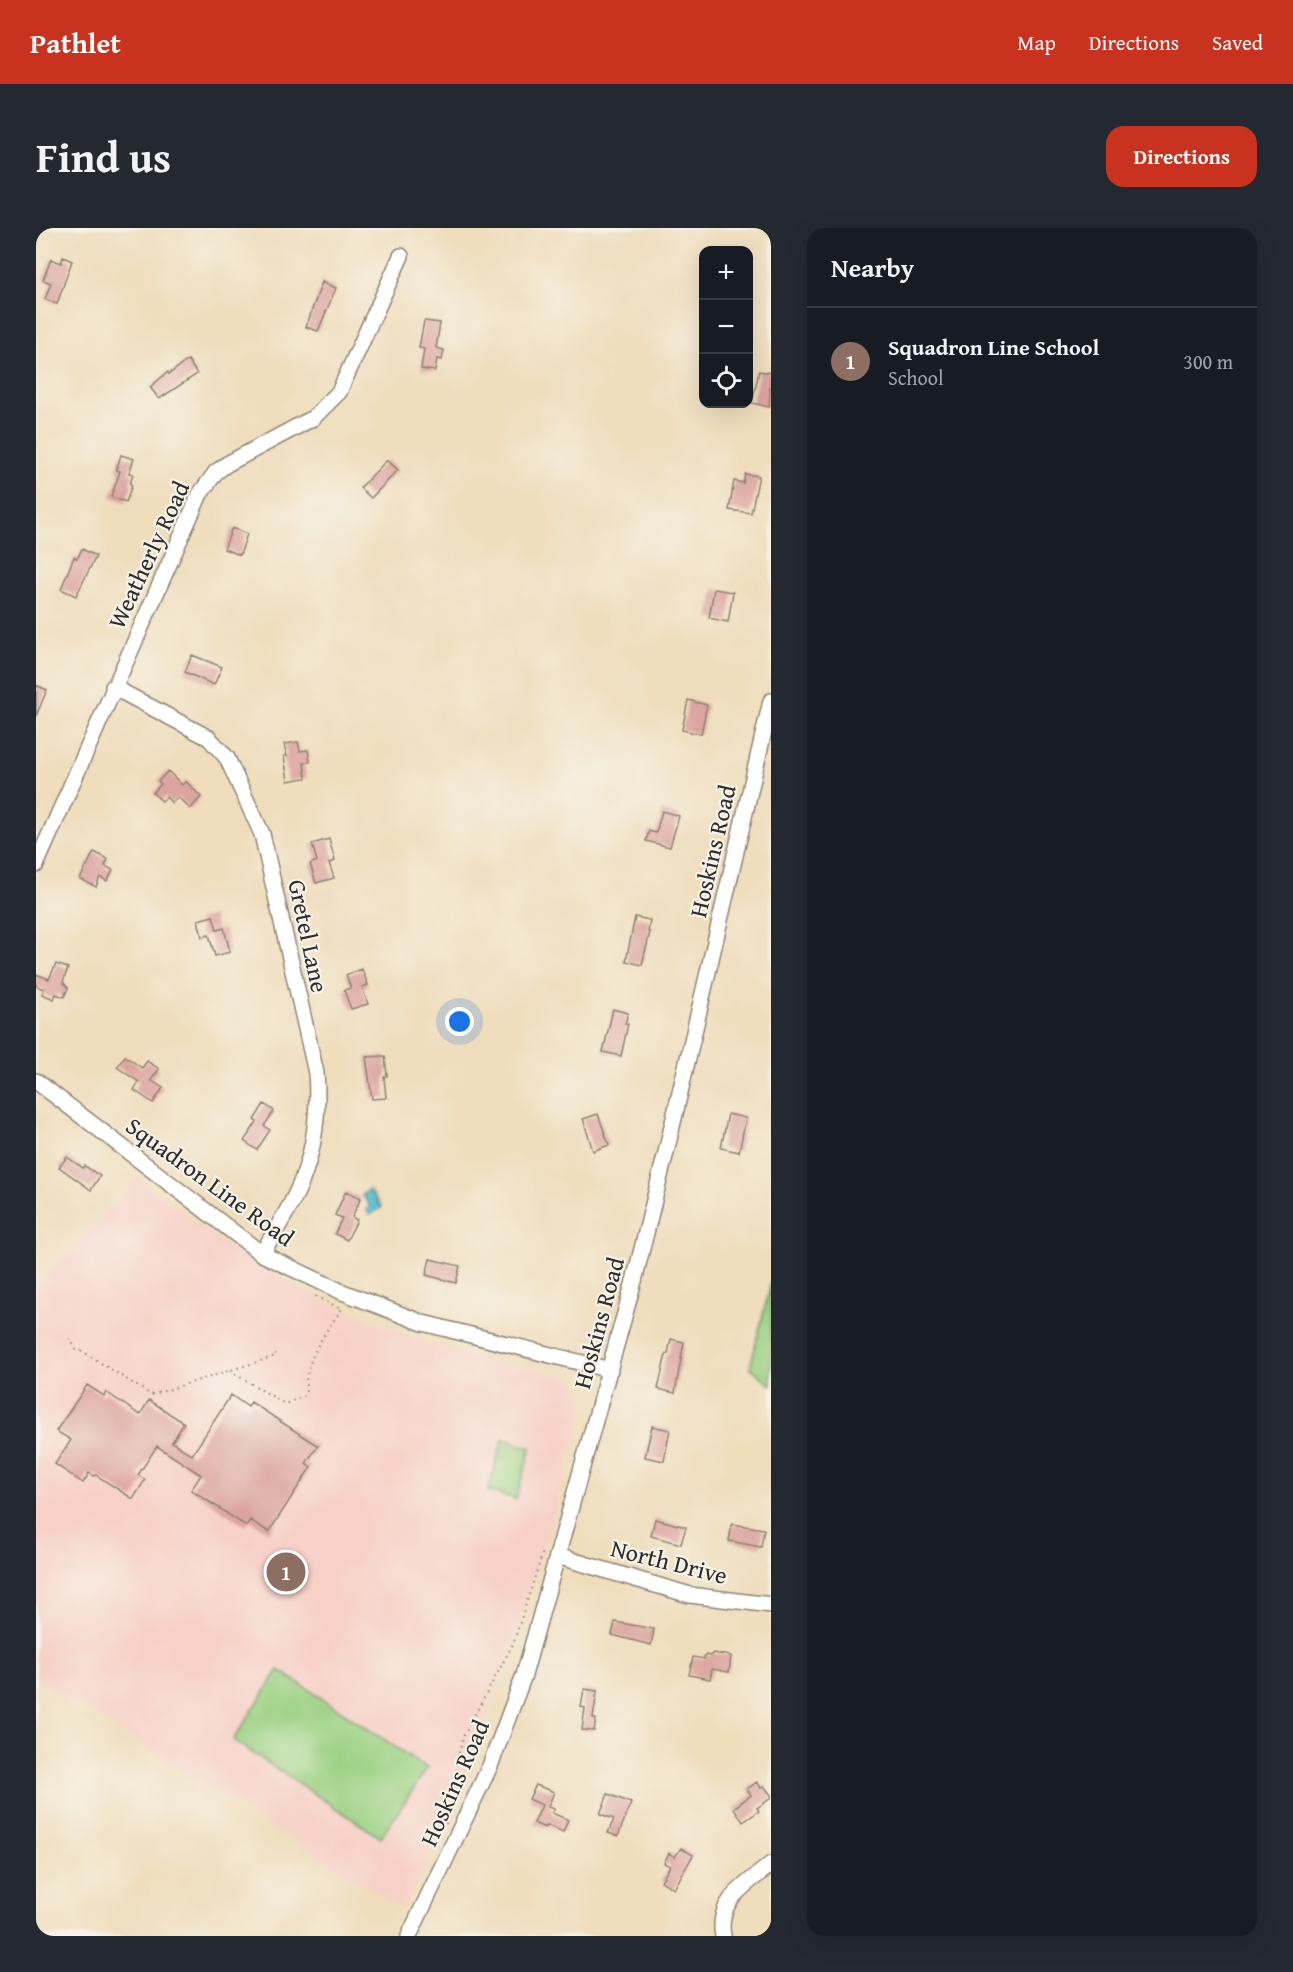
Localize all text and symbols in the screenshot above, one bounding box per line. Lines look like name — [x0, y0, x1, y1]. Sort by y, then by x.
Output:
text: Pathlet — [30, 22, 121, 63]
text: Map — [1017, 27, 1056, 58]
text: Directions — [1089, 27, 1179, 58]
text: Saved — [1212, 27, 1263, 58]
text: Find us — [36, 126, 171, 187]
button: Directions — [1106, 126, 1257, 187]
map controls — [699, 246, 753, 408]
button: + — [699, 246, 753, 300]
text: Nearby — [831, 248, 914, 287]
button: − — [699, 300, 753, 354]
text: Squadron Line School — [888, 331, 1099, 363]
text: 1 — [845, 347, 856, 376]
text: 300 m — [1183, 347, 1233, 376]
button: locate — [699, 354, 753, 408]
text: School — [888, 363, 944, 392]
street label: Weatherly Road — [99, 475, 198, 634]
street label: Hoskins Road — [680, 781, 745, 921]
street label: Gretel Lane — [279, 876, 338, 996]
your location — [445, 1007, 474, 1036]
street label: Squadron Line Road — [119, 1108, 302, 1255]
street label: Hoskins Road — [564, 1253, 633, 1393]
street label: North Drive — [607, 1530, 731, 1593]
pin: 1 — [266, 1550, 306, 1594]
street label: Hoskins Road — [411, 1714, 498, 1852]

